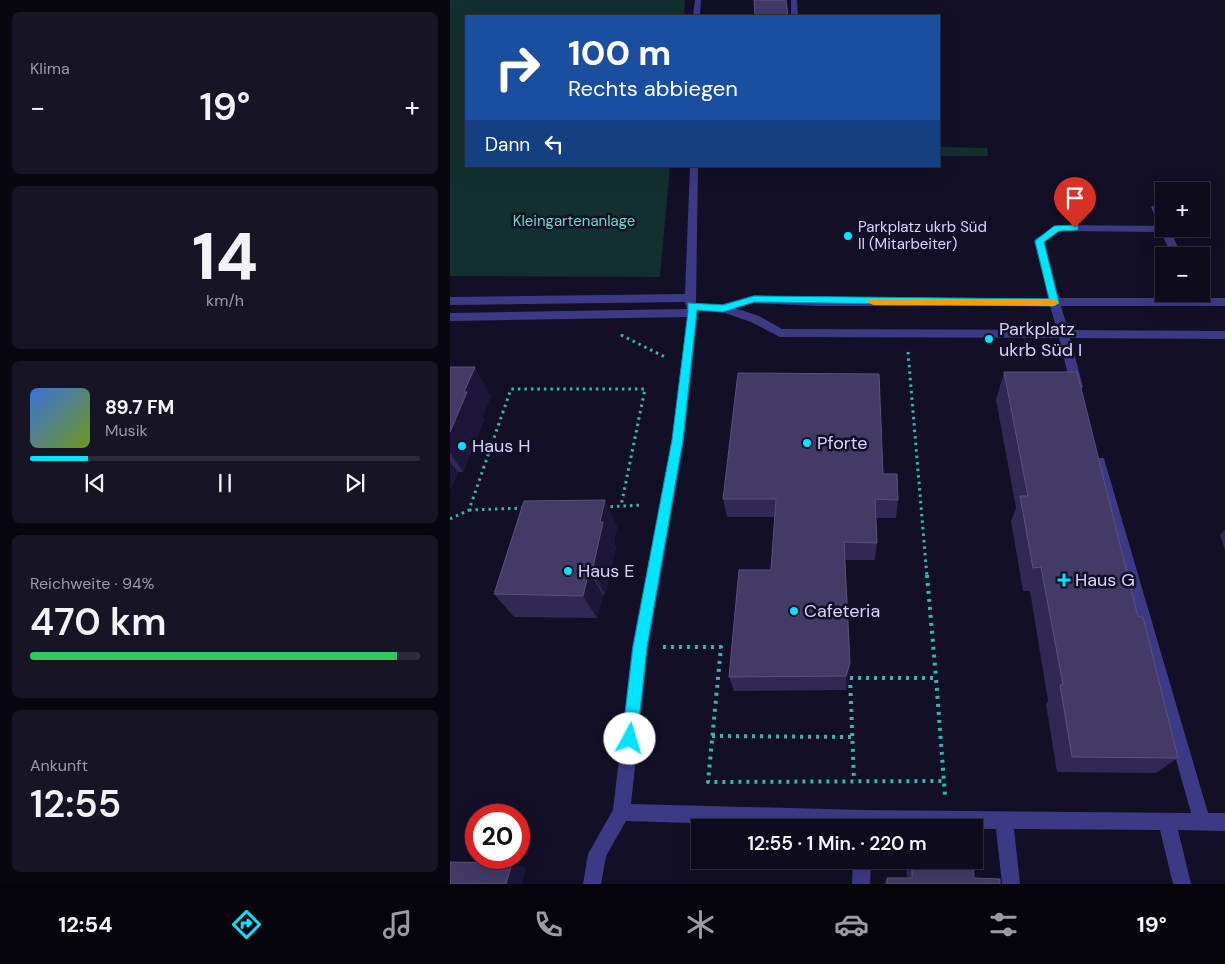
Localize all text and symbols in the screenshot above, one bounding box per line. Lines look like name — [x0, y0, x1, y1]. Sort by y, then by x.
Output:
text: 100 m — [568, 30, 671, 76]
icon: right — [485, 35, 550, 100]
text: Klima — [30, 58, 70, 79]
text: Rechts abbiegen — [568, 74, 738, 103]
text: 19° — [200, 82, 250, 132]
text: − — [30, 89, 45, 126]
text: + — [405, 89, 420, 126]
icon: left — [540, 130, 568, 158]
text: Dann — [485, 132, 530, 157]
pin — [1054, 177, 1096, 228]
map controls — [1155, 182, 1210, 302]
button: + — [1155, 182, 1210, 237]
icon: arrive — [1061, 184, 1089, 212]
park label: Kleingartenanlage — [513, 211, 635, 231]
text: 14 — [192, 215, 258, 299]
place label: Parkplatz ukrb Süd II (Mitarbeiter) — [858, 217, 987, 254]
marker: Parkplatz ukrb Süd II (Mitarbeiter) — [842, 230, 854, 242]
button: − — [1155, 247, 1210, 302]
text: km/h — [206, 290, 244, 311]
place label: Parkplatz ukrb Süd I — [999, 317, 1082, 362]
marker: Parkplatz ukrb Süd I — [983, 333, 995, 345]
text: 89.7 FM — [105, 395, 174, 420]
text: Musik — [105, 420, 148, 441]
place label: Pforte — [817, 431, 868, 455]
place label: Haus H — [472, 434, 530, 458]
marker: Pforte — [801, 437, 813, 449]
marker: Haus H — [456, 440, 468, 452]
icon: previous — [81, 469, 109, 497]
icon: pause — [211, 469, 239, 497]
icon: next — [341, 469, 369, 497]
place label: Haus E — [578, 559, 634, 583]
marker: Haus E — [562, 565, 574, 577]
place label: Haus G — [1075, 568, 1135, 592]
text: Reichweite · 94% — [30, 573, 154, 594]
marker: Haus G — [1057, 573, 1071, 587]
text: 470 km — [30, 597, 166, 647]
place label: Cafeteria — [804, 599, 880, 623]
marker: Cafeteria — [788, 605, 800, 617]
position arrow — [603, 712, 655, 764]
text: Ankunft — [30, 755, 88, 776]
text: 12:55 — [30, 779, 121, 829]
speed limit sign: 20 — [465, 804, 530, 869]
text: 12:55 · 1 Min. · 220 m — [747, 831, 927, 856]
icon: directions — [229, 907, 264, 942]
icon: music — [380, 907, 415, 942]
icon: phone — [531, 907, 566, 942]
icon: climate — [683, 907, 718, 942]
icon: car — [834, 907, 869, 942]
icon: filters — [986, 907, 1021, 942]
text: 12:54 — [58, 910, 112, 939]
text: 19° — [1137, 910, 1167, 939]

